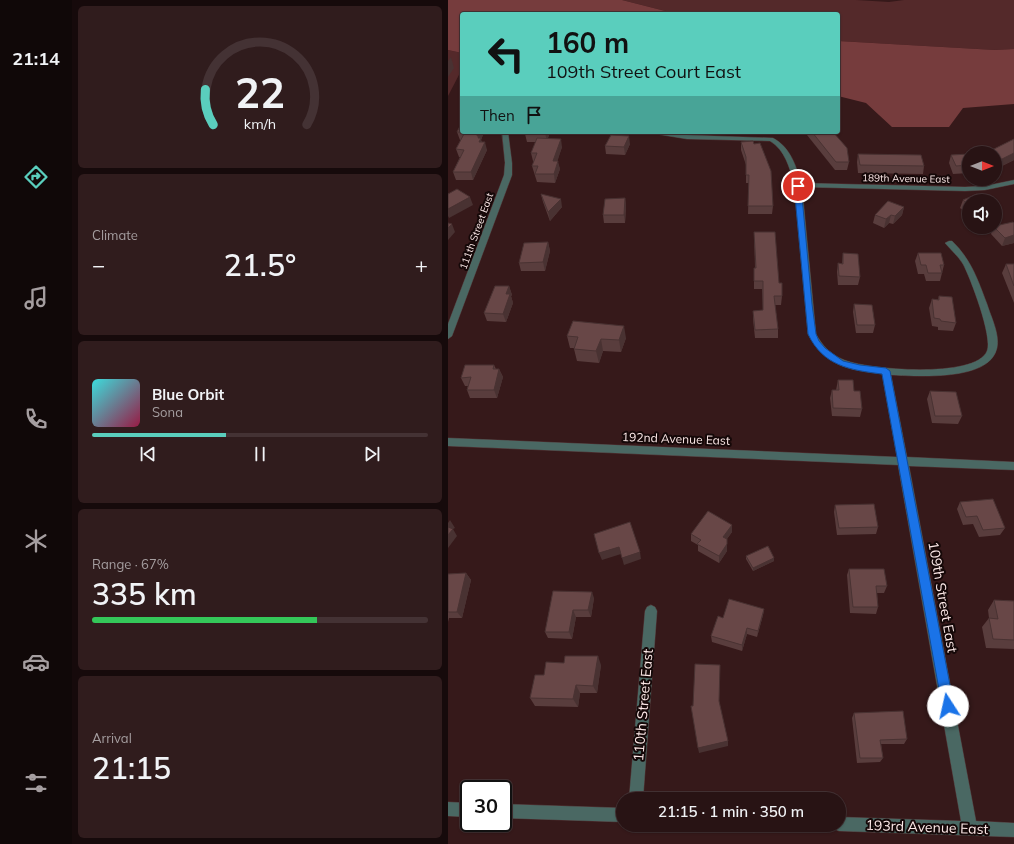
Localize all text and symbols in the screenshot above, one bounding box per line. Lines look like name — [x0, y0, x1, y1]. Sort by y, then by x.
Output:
text: 160 m — [546, 25, 629, 60]
icon: left — [480, 28, 532, 80]
text: 21:14 — [12, 47, 60, 70]
text: 109th Street Court East — [546, 60, 741, 83]
text: 22 — [235, 66, 285, 118]
icon: arrive — [523, 104, 545, 126]
text: Then — [480, 106, 515, 125]
text: km/h — [244, 114, 276, 132]
north arrow — [962, 146, 1002, 186]
map controls — [962, 146, 1002, 234]
icon: directions — [22, 163, 50, 191]
pin — [781, 169, 815, 203]
street label: 189th Avenue East — [862, 171, 950, 186]
icon: arrive — [787, 175, 809, 197]
street label: 111th Street East — [457, 191, 497, 271]
button: sound — [962, 194, 1002, 234]
text: Climate — [92, 227, 138, 243]
text: 21.5° — [224, 246, 296, 284]
text: − — [92, 251, 105, 279]
text: + — [415, 251, 428, 279]
icon: music — [22, 284, 50, 312]
text: Blue Orbit — [152, 385, 224, 404]
text: Sona — [152, 404, 183, 420]
icon: phone — [22, 405, 50, 433]
street label: 192nd Avenue East — [622, 429, 730, 448]
icon: previous — [137, 443, 159, 465]
icon: pause — [249, 443, 271, 465]
icon: next — [361, 443, 383, 465]
icon: climate — [22, 527, 50, 555]
street label: 109th Street East — [924, 540, 962, 654]
text: Range · 67% — [92, 556, 169, 572]
text: 335 km — [92, 575, 197, 613]
icon: car — [22, 648, 50, 676]
street label: 110th Street East — [629, 648, 657, 762]
position arrow — [927, 685, 969, 727]
text: Arrival — [92, 730, 132, 746]
text: 21:15 — [92, 749, 171, 787]
icon: filters — [22, 769, 50, 797]
speed limit sign: 30 — [460, 780, 512, 832]
text: 21:15 · 1 min · 350 m — [658, 802, 804, 821]
street label: 193rd Avenue East — [865, 816, 989, 838]

